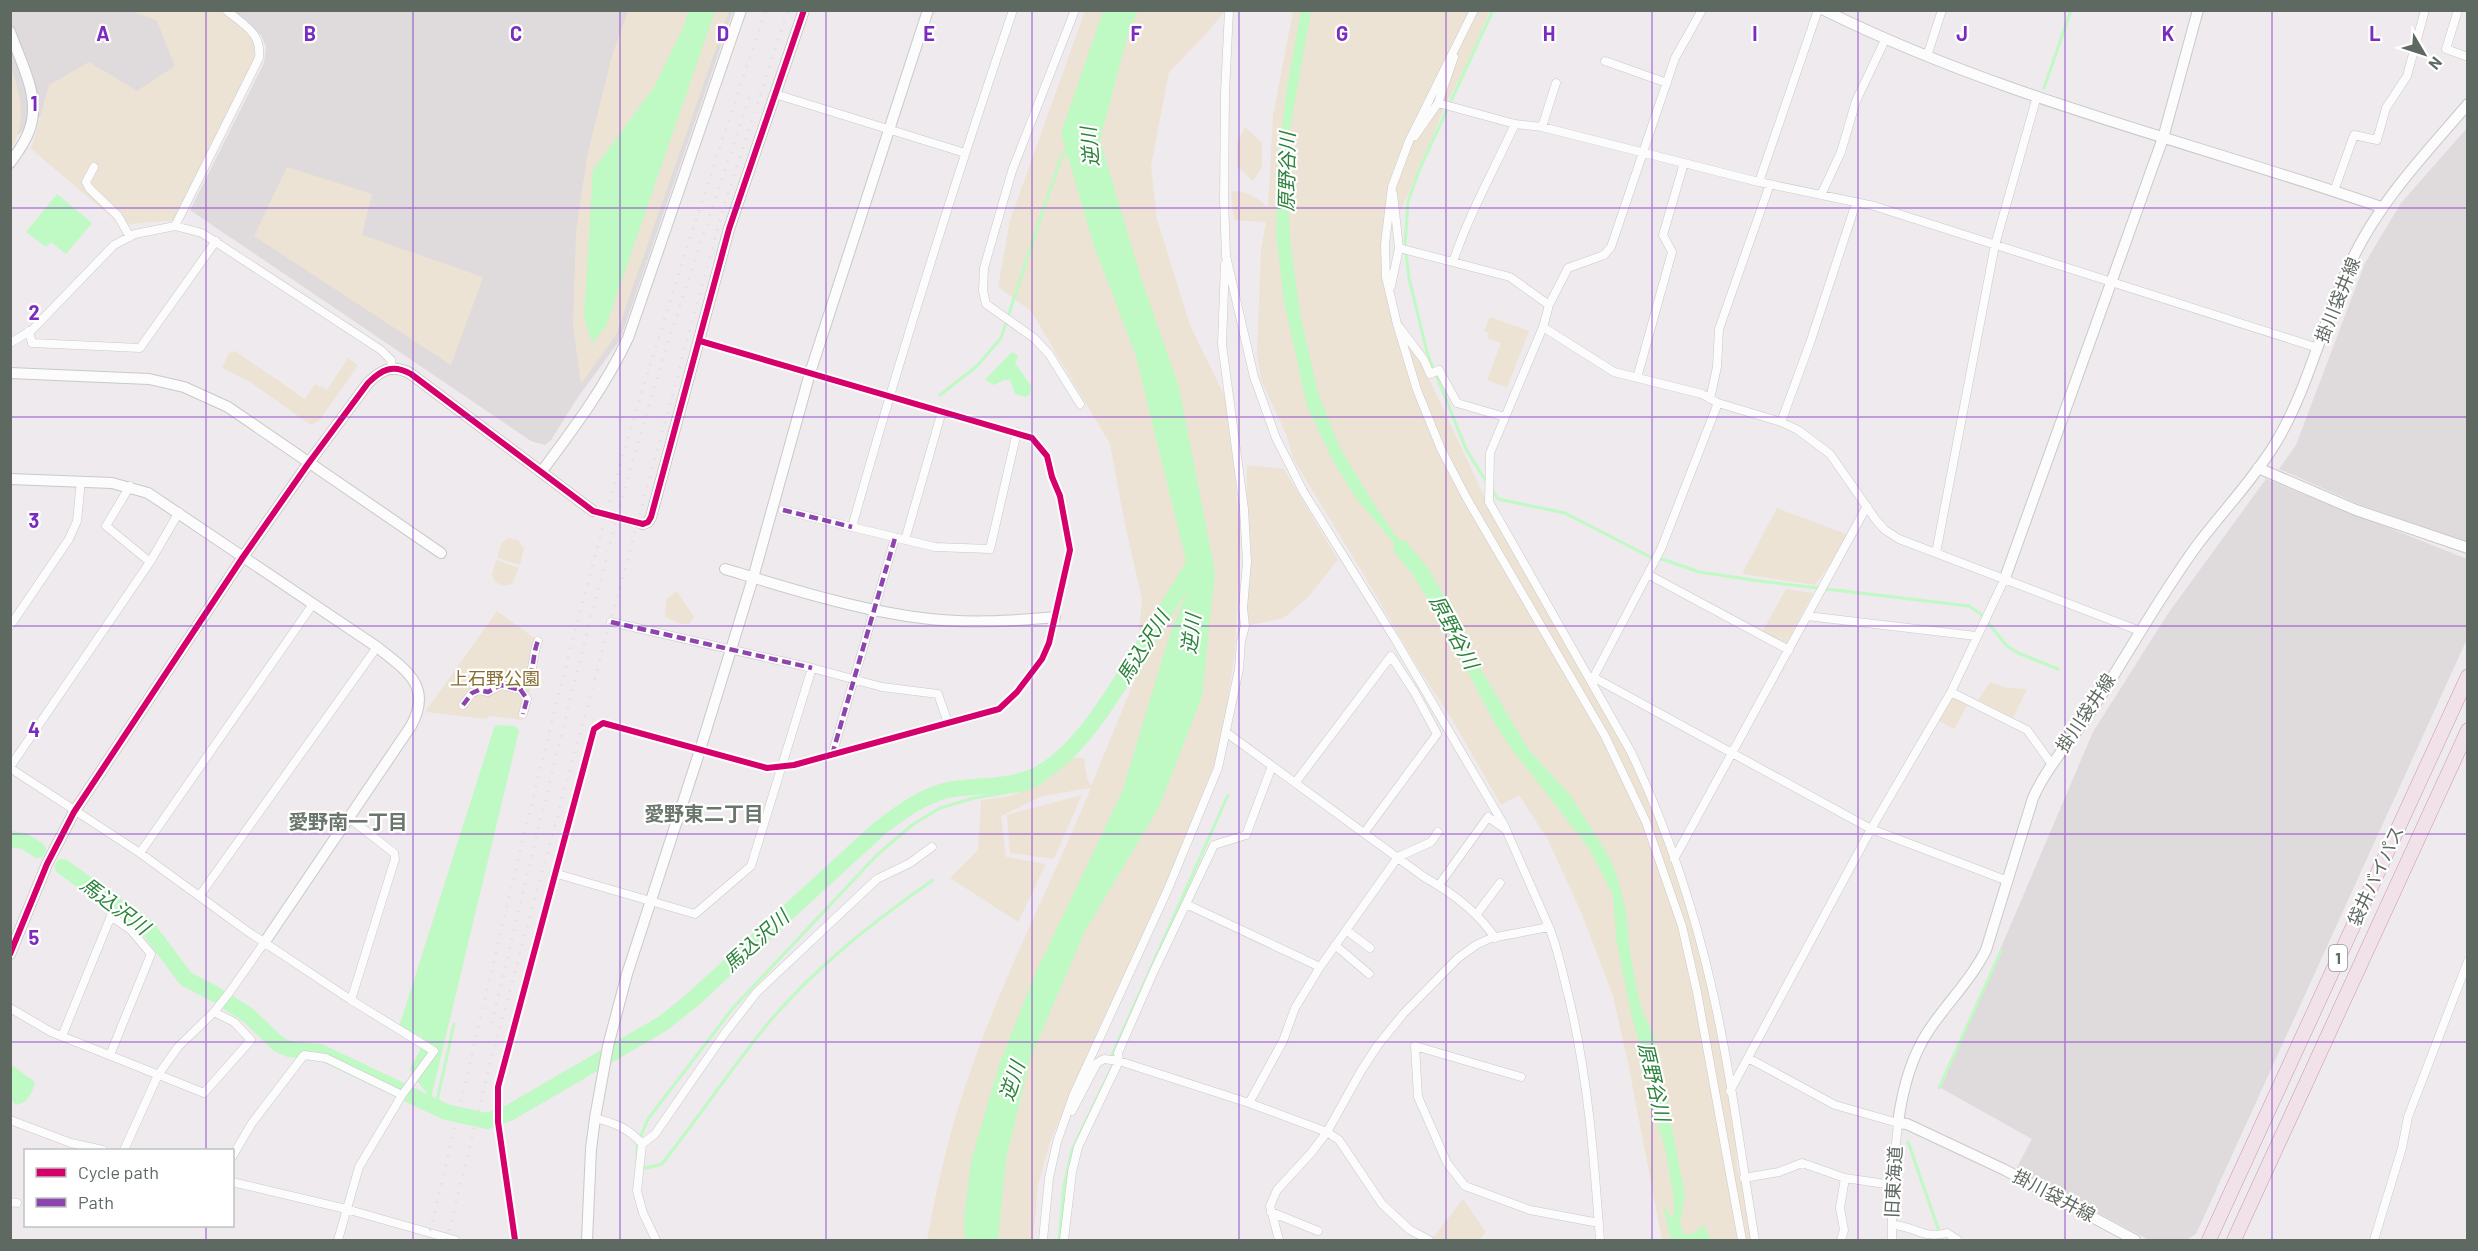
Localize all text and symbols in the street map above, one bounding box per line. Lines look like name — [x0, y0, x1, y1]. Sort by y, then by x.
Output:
text: A — [96, 21, 110, 45]
text: B — [304, 21, 316, 45]
text: C — [510, 21, 522, 45]
text: D — [717, 21, 729, 45]
text: E — [923, 21, 935, 45]
text: F — [1130, 21, 1142, 45]
text: G — [1336, 21, 1348, 45]
text: H — [1543, 21, 1555, 45]
text: I — [1752, 21, 1758, 45]
text: J — [1956, 21, 1968, 45]
text: K — [2162, 21, 2175, 45]
text: L — [2369, 21, 2381, 45]
north arrow — [2394, 24, 2454, 84]
text: N — [2425, 54, 2447, 74]
text: 1 — [30, 91, 38, 115]
water label: 逆川 — [1075, 124, 1103, 168]
water label: 原野谷川 — [1273, 130, 1299, 212]
street label: 掛川袋井線 — [2310, 254, 2364, 345]
text: 2 — [28, 300, 40, 324]
text: 3 — [29, 508, 39, 532]
water label: 原野谷川 — [1426, 591, 1485, 674]
water label: 馬込沢川 — [1111, 604, 1175, 687]
water label: 逆川 — [1176, 611, 1205, 655]
park label: 上石野公園 — [450, 667, 540, 689]
street label: 掛川袋井線 — [2051, 669, 2119, 756]
text: 4 — [28, 717, 40, 741]
district label: 愛野東二丁目 — [644, 801, 764, 825]
district label: 愛野南一丁目 — [288, 809, 408, 833]
street label: 袋井バイパス — [2342, 822, 2408, 929]
water label: 馬込沢川 — [76, 872, 156, 940]
water label: 馬込沢川 — [718, 903, 795, 976]
text: 5 — [29, 925, 40, 949]
road number: 1 — [2329, 945, 2347, 971]
water label: 原野谷川 — [1634, 1040, 1676, 1125]
water label: 逆川 — [993, 1056, 1029, 1103]
street label: 旧東海道 — [1880, 1145, 1906, 1218]
legend — [24, 1149, 234, 1227]
text: Cycle path — [78, 1161, 159, 1183]
street label: 掛川袋井線 — [2010, 1164, 2099, 1226]
text: Path — [78, 1191, 114, 1213]

